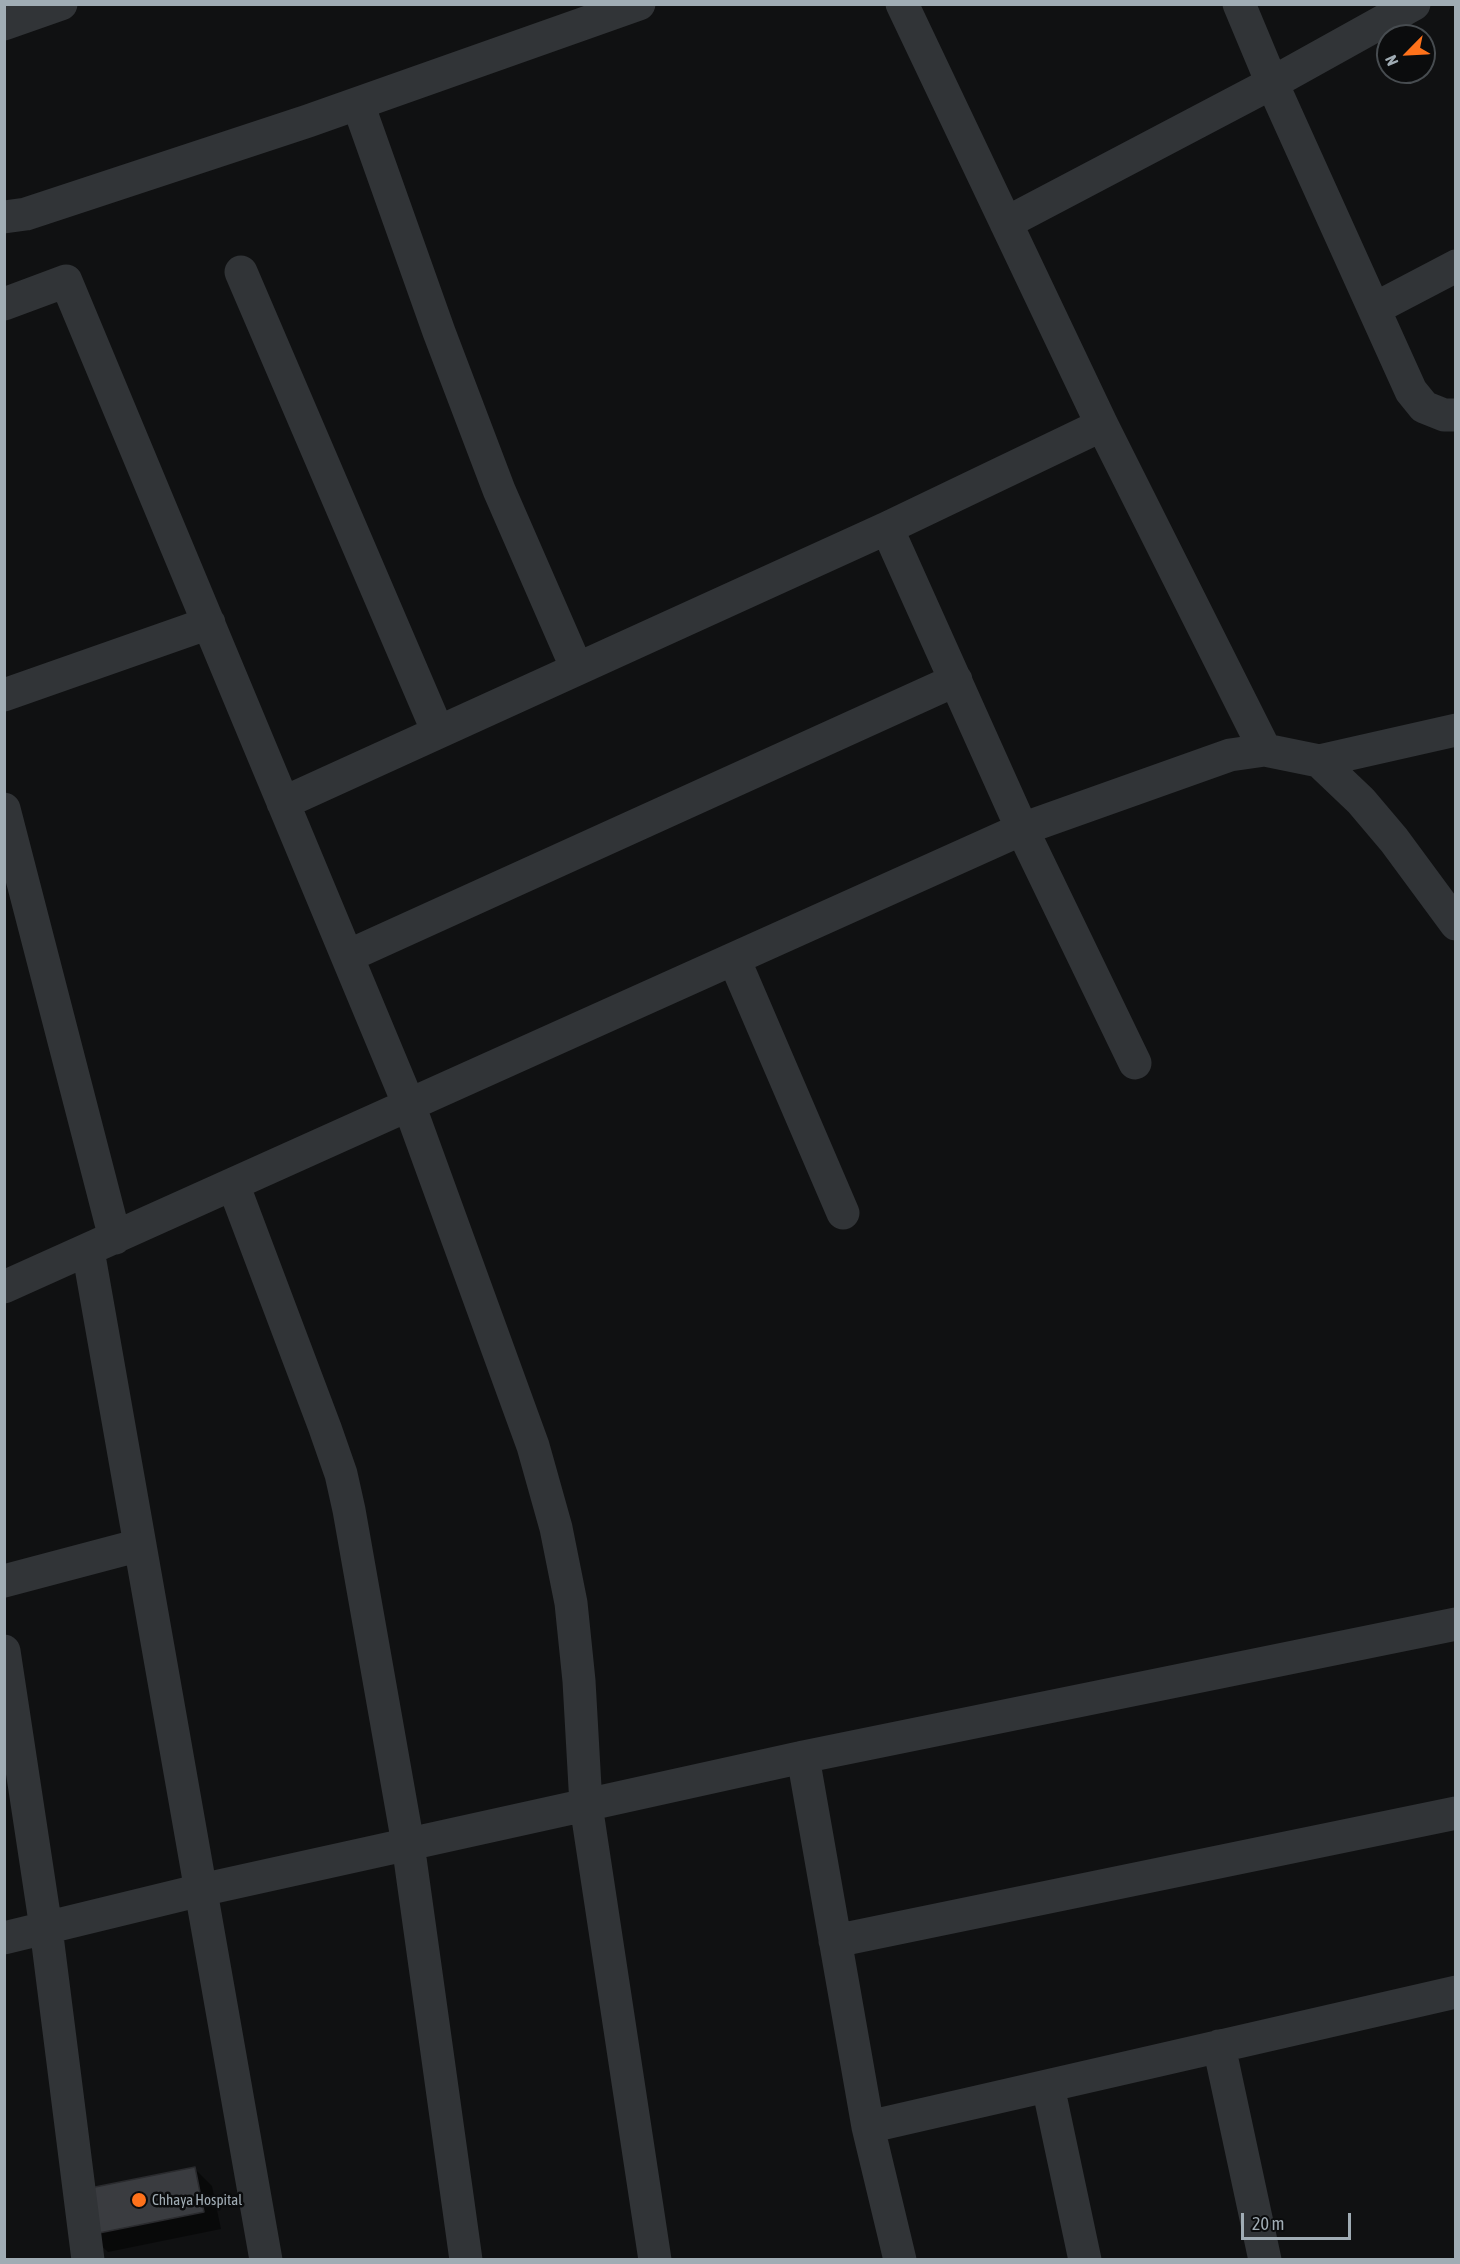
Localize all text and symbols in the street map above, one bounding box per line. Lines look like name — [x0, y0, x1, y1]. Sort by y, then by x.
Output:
north arrow — [1376, 24, 1436, 84]
text: N — [1381, 53, 1402, 68]
marker: Chhaya Hospital — [130, 2191, 148, 2209]
place label: Chhaya Hospital — [152, 2191, 242, 2209]
scale bar — [1244, 2201, 1354, 2239]
text: 20 m — [1252, 2213, 1284, 2234]

